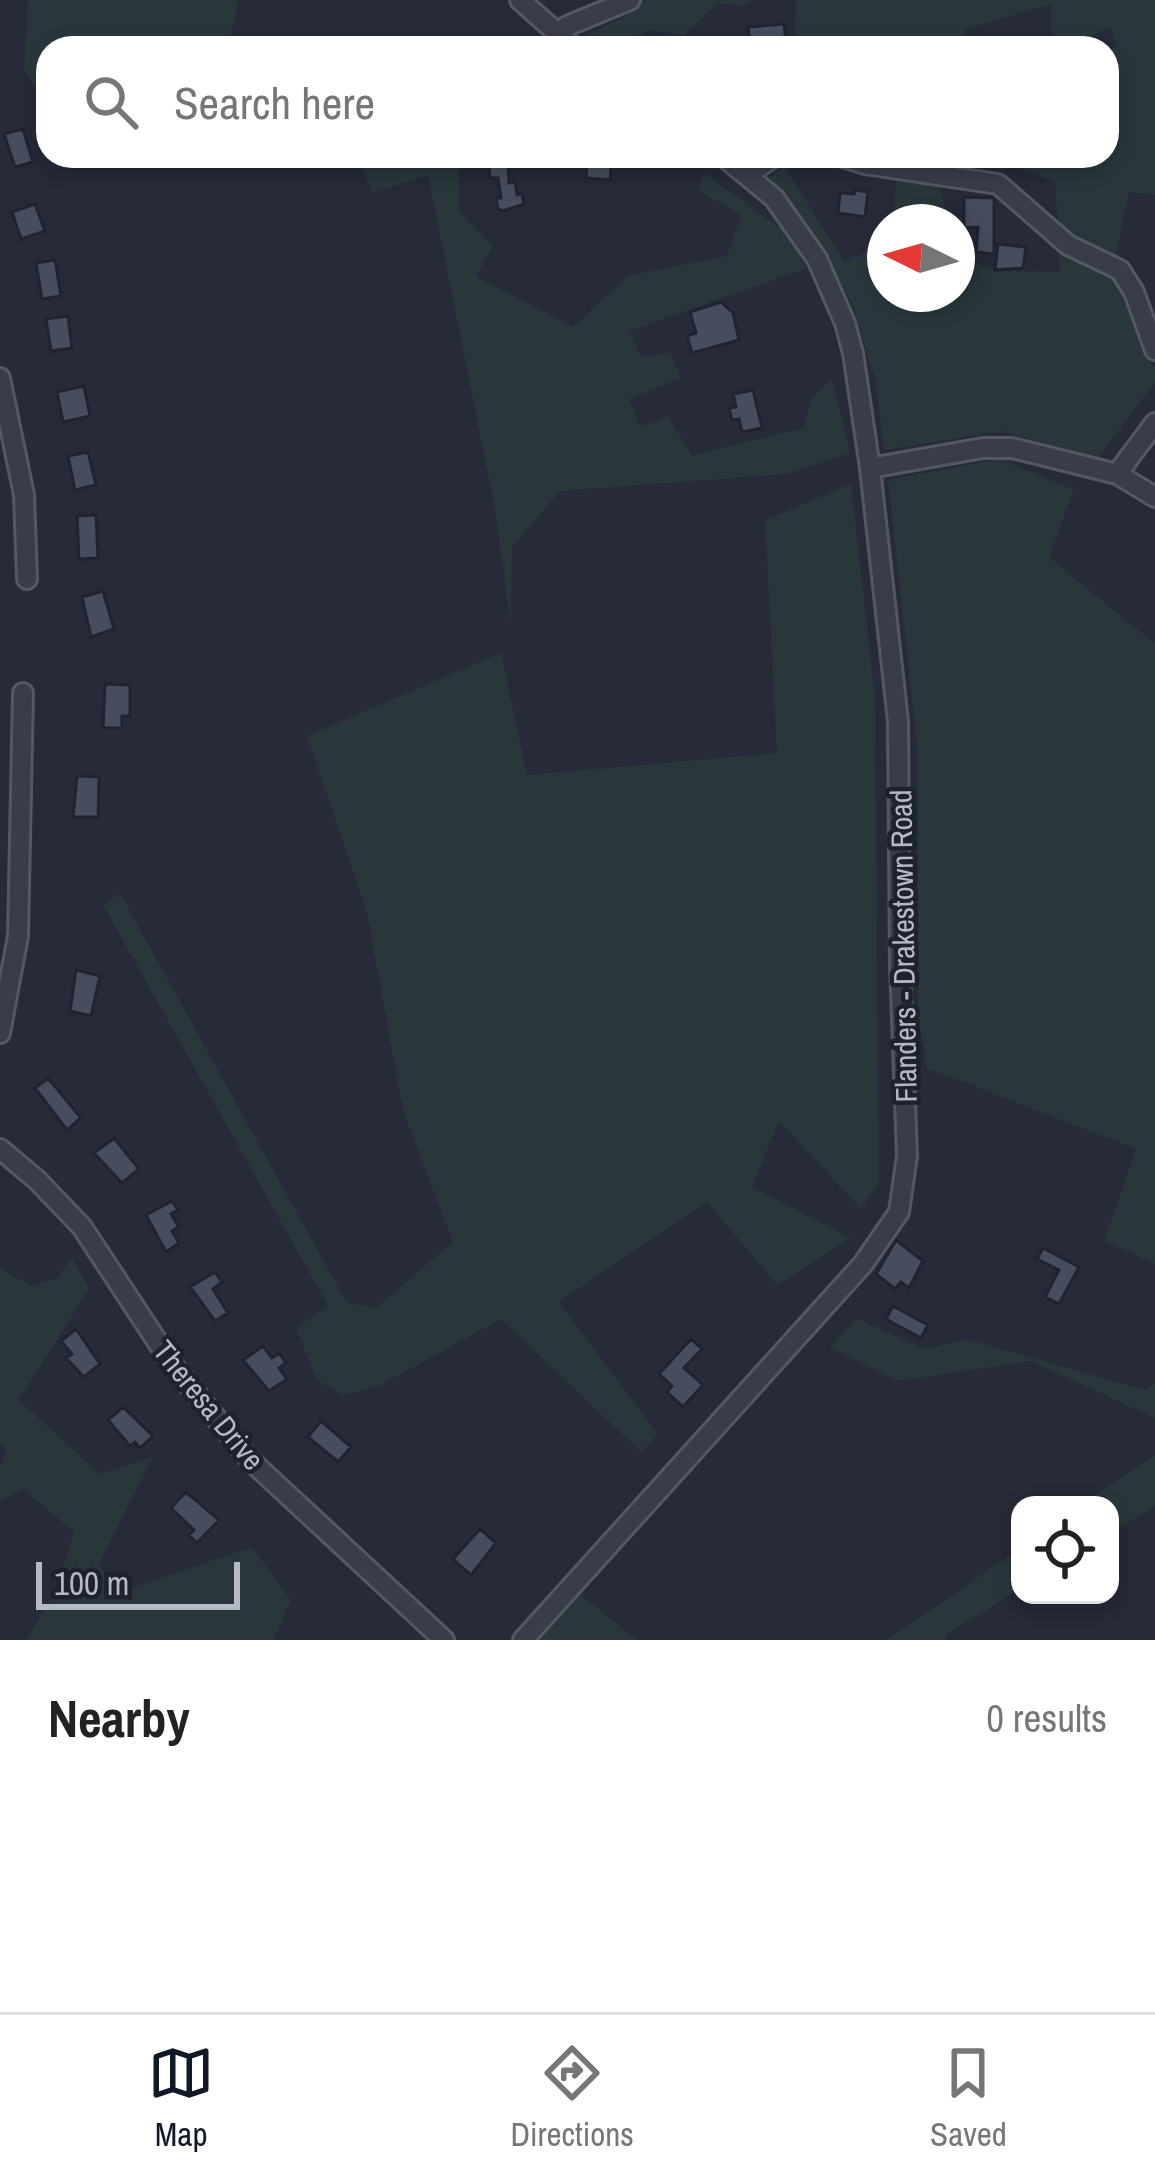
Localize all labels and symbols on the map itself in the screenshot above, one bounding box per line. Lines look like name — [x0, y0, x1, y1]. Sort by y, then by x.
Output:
north arrow — [867, 204, 975, 312]
street label: Flanders - Drakestown Road — [880, 789, 926, 1103]
street label: Theresa Drive — [144, 1332, 274, 1478]
scale bar — [36, 1556, 240, 1609]

